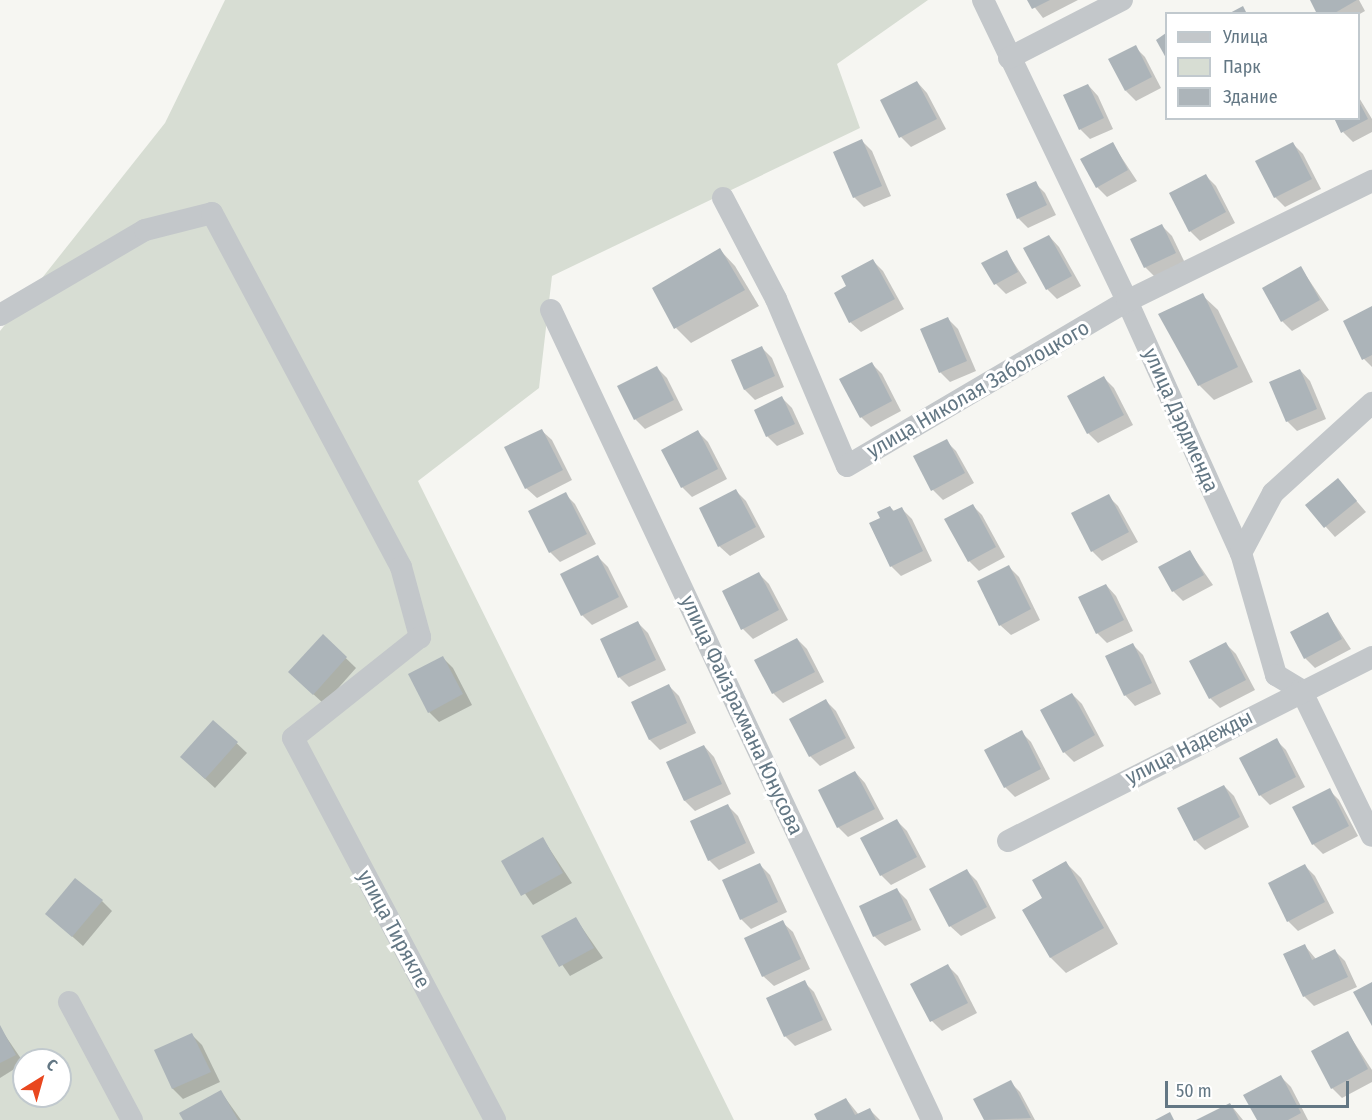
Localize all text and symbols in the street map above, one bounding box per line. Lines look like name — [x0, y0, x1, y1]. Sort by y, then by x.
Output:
legend — [1165, 12, 1360, 120]
text: Улица — [1223, 26, 1268, 48]
text: Парк — [1223, 56, 1261, 78]
text: Здание — [1223, 86, 1278, 108]
street label: улица Николая Заболоцкого — [862, 315, 1094, 463]
street label: улица Дэрдменда — [1138, 344, 1224, 496]
street label: улица Файзрахмана Юнусова — [675, 591, 809, 839]
street label: улица Надежды — [1121, 704, 1257, 790]
street label: улица Тирякле — [352, 866, 436, 992]
north arrow — [12, 1048, 72, 1108]
text: С — [43, 1055, 61, 1075]
scale bar — [1168, 1069, 1352, 1107]
text: 50 m — [1176, 1080, 1212, 1102]

